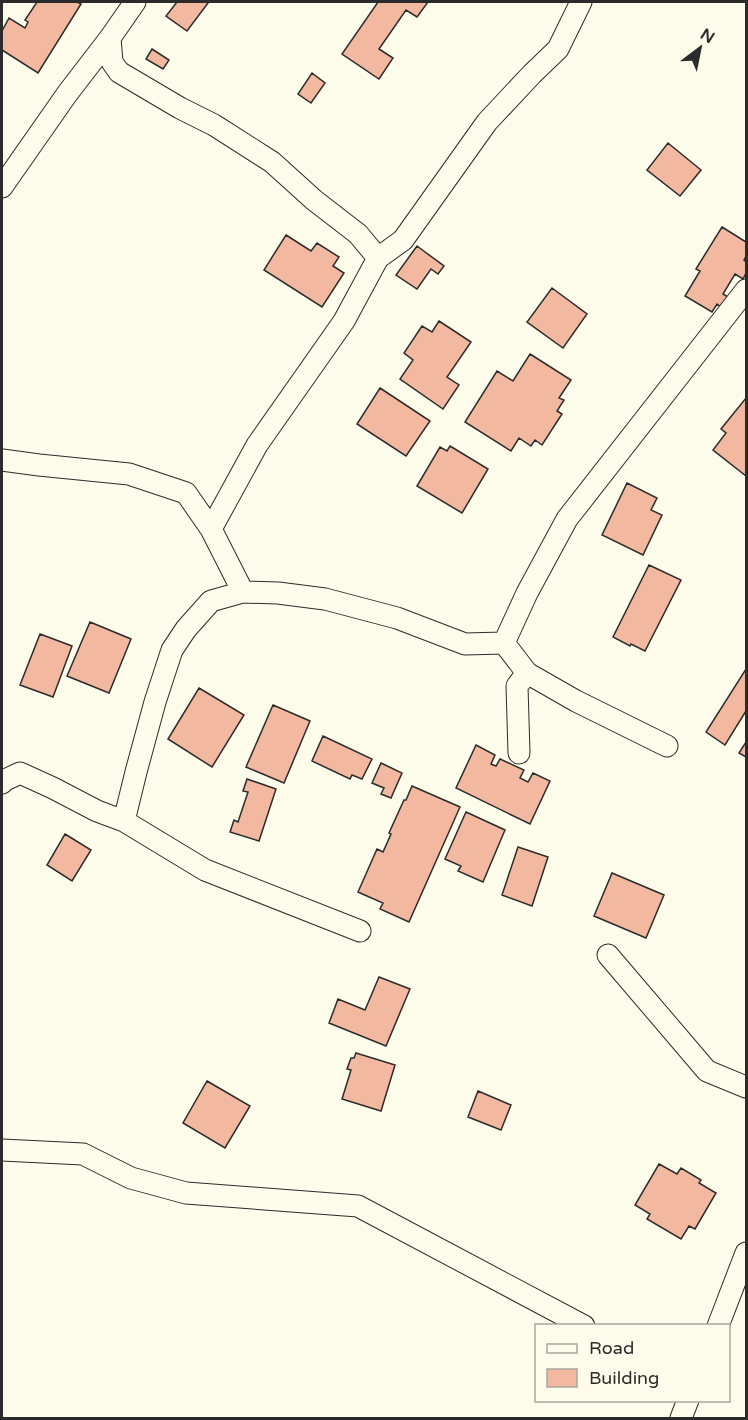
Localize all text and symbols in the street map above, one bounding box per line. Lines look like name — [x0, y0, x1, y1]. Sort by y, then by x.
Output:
north arrow — [670, 18, 730, 78]
text: N — [697, 24, 718, 48]
legend — [535, 1324, 730, 1402]
text: Road — [589, 1337, 634, 1359]
text: Building — [589, 1367, 659, 1389]

